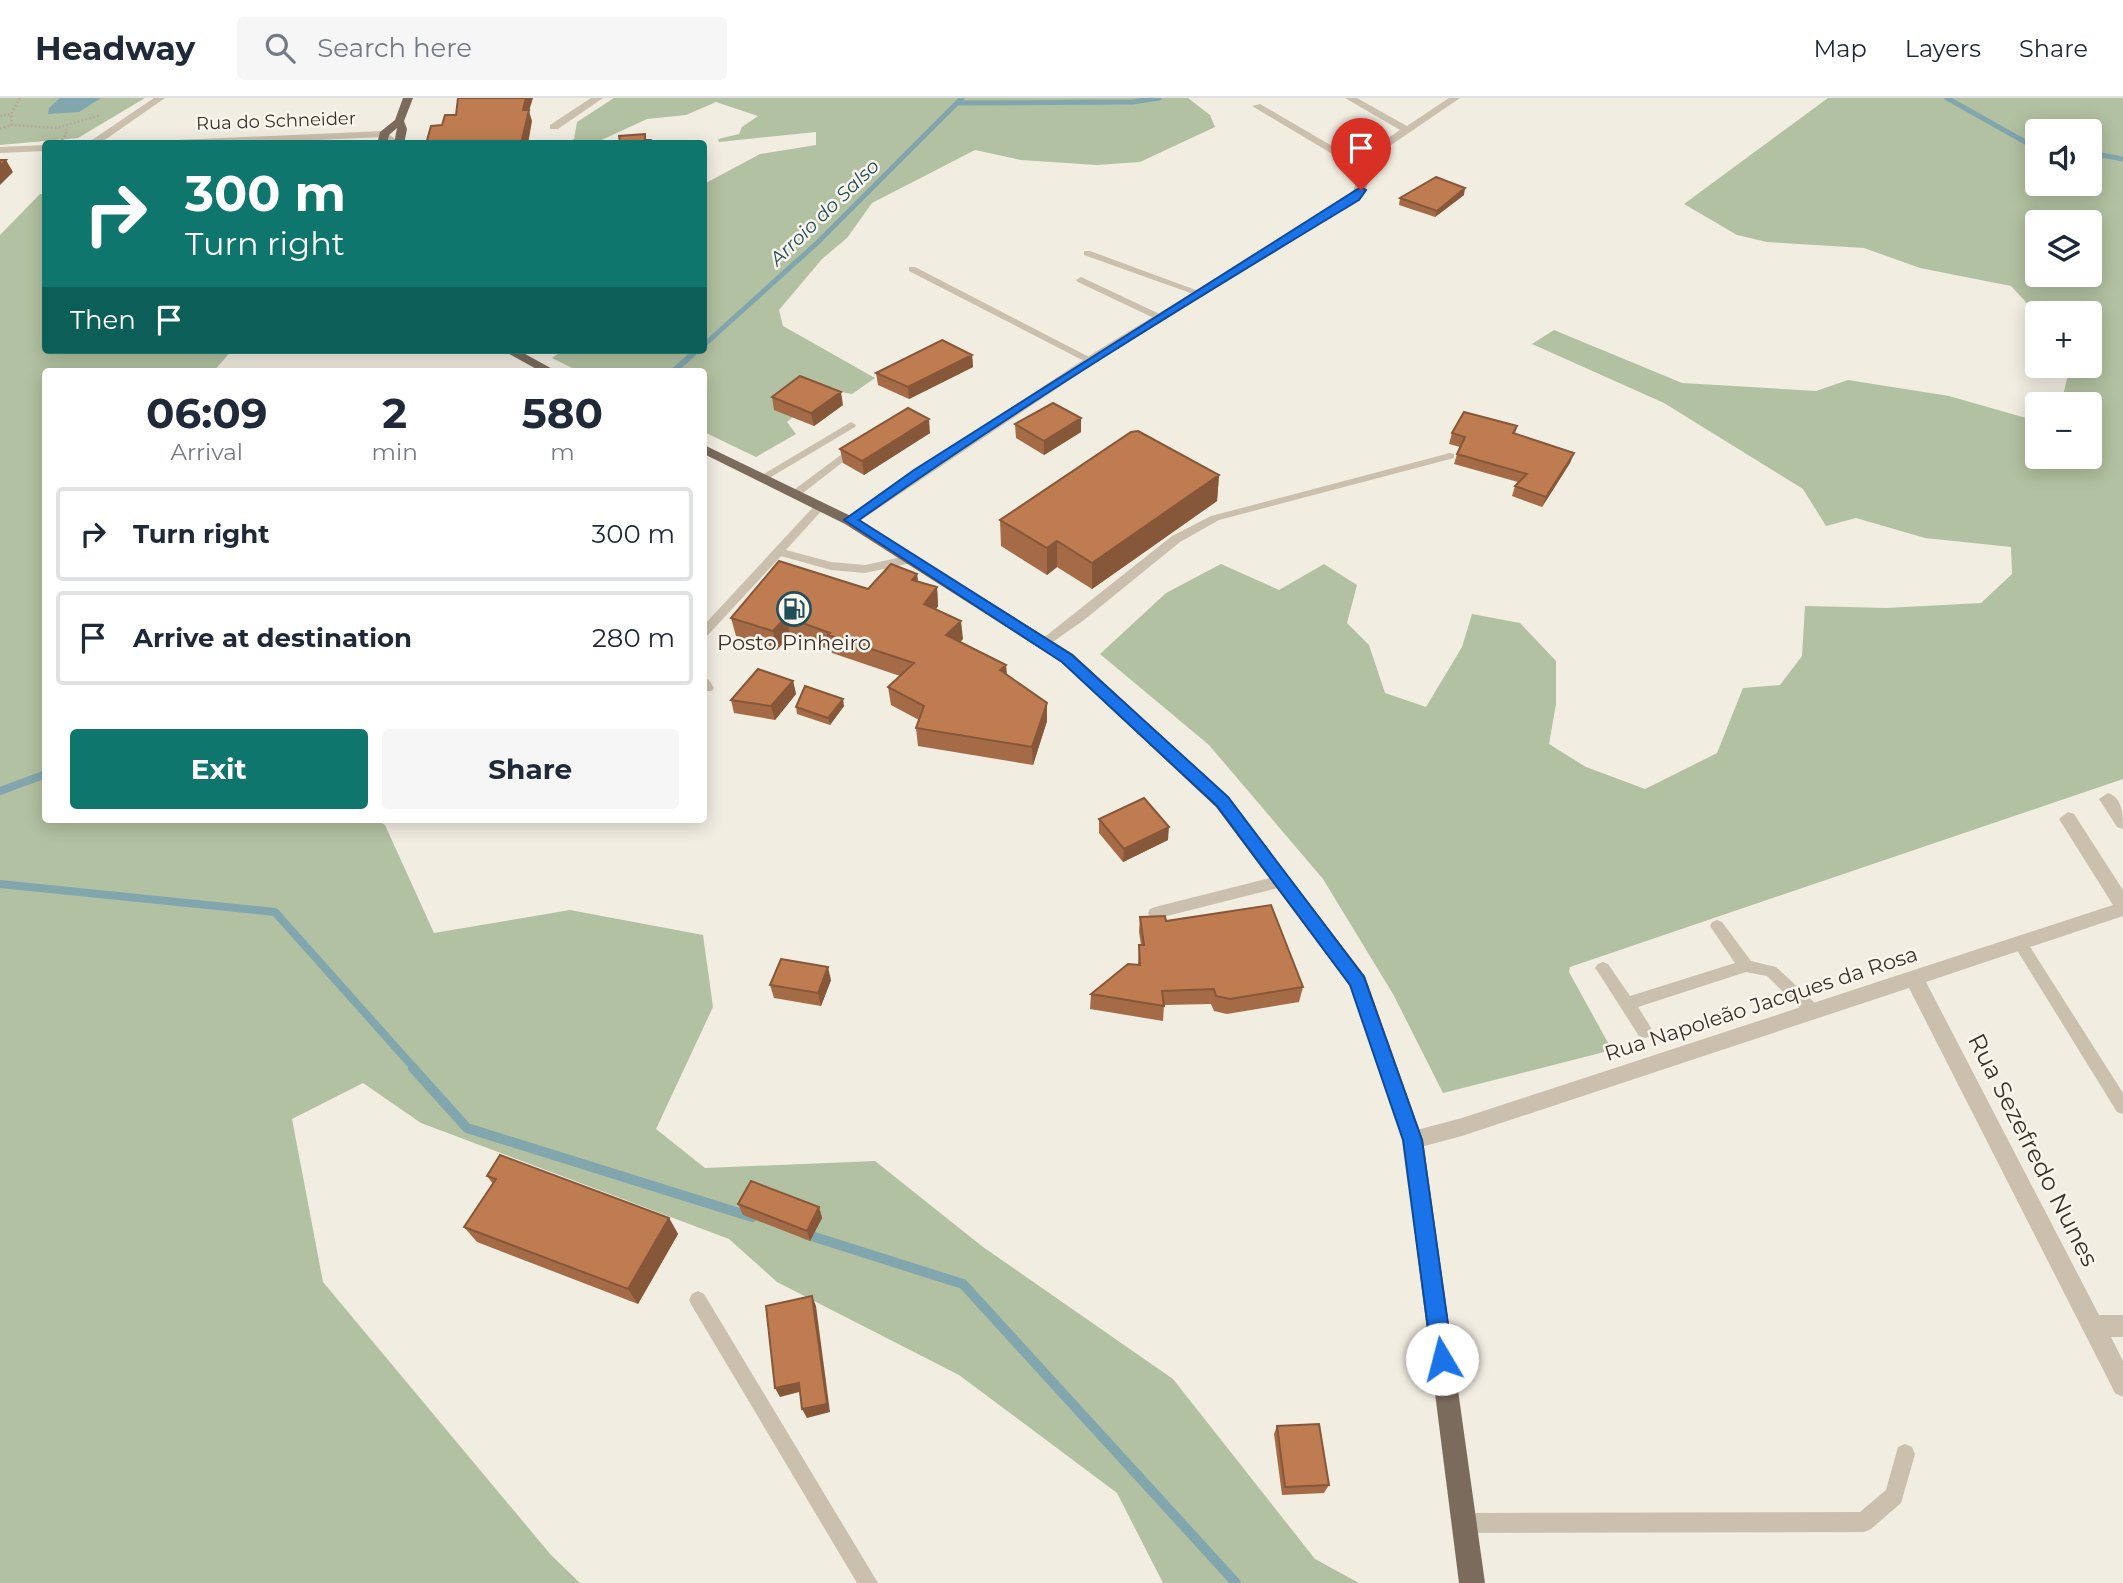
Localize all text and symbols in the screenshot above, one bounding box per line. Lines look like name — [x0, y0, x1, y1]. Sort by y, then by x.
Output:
search box — [237, 17, 727, 80]
text: Headway — [35, 28, 195, 68]
icon: search — [261, 29, 299, 67]
text: Search here — [317, 32, 472, 64]
text: Map — [1813, 34, 1867, 63]
text: Layers — [1905, 34, 1981, 63]
text: Share — [2019, 34, 2088, 63]
street label: Rua do Schneider — [196, 107, 356, 135]
pin — [1331, 118, 1391, 190]
map controls — [2025, 119, 2102, 469]
button: sound — [2025, 119, 2102, 196]
icon: arrive — [1342, 129, 1380, 167]
water label: Arroio do Salso — [764, 154, 884, 271]
text: 300 m — [185, 164, 346, 223]
icon: right — [70, 168, 161, 259]
button: layers — [2025, 210, 2102, 287]
text: Turn right — [185, 224, 345, 263]
icon: arrive — [150, 301, 188, 339]
button: + — [2025, 301, 2102, 378]
text: Then — [70, 304, 136, 336]
text: 06:09 — [146, 387, 268, 439]
text: 2 — [382, 387, 407, 439]
text: 580 — [522, 387, 603, 439]
button: − — [2025, 392, 2102, 469]
text: Arrival — [171, 438, 243, 466]
text: min — [372, 438, 418, 466]
text: m — [550, 438, 575, 466]
icon: right — [74, 515, 112, 553]
text: Turn right — [133, 518, 269, 550]
text: 300 m — [592, 518, 675, 550]
fuel station icon: Posto Pinheiro — [775, 590, 813, 628]
icon: arrive — [74, 619, 112, 657]
text: Arrive at destination — [133, 622, 412, 654]
text: 280 m — [592, 622, 675, 654]
place label: Posto Pinheiro — [717, 630, 871, 655]
button: Exit — [70, 729, 368, 809]
button: Share — [382, 729, 679, 809]
street label: Rua Napoleão Jacques da Rosa — [1601, 941, 1920, 1066]
street label: Rua Sezefredo Nunes — [1962, 1029, 2105, 1271]
position arrow — [1405, 1322, 1479, 1396]

